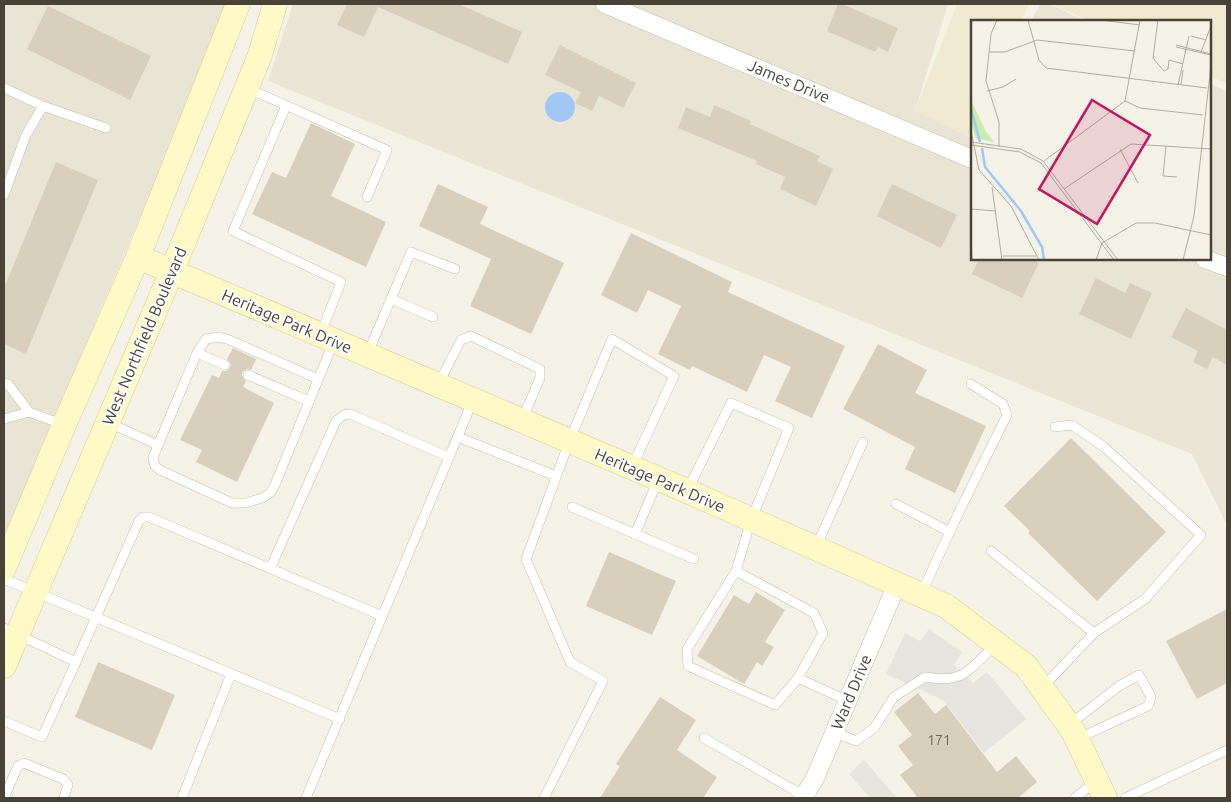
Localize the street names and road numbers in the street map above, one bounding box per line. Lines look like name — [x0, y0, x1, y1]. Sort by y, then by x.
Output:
street label: James Drive — [745, 56, 833, 106]
street label: West Northfield Boulevard — [98, 244, 190, 428]
street label: Heritage Park Drive — [219, 285, 355, 357]
street label: Heritage Park Drive — [592, 444, 728, 516]
street label: Ward Drive — [827, 652, 875, 732]

